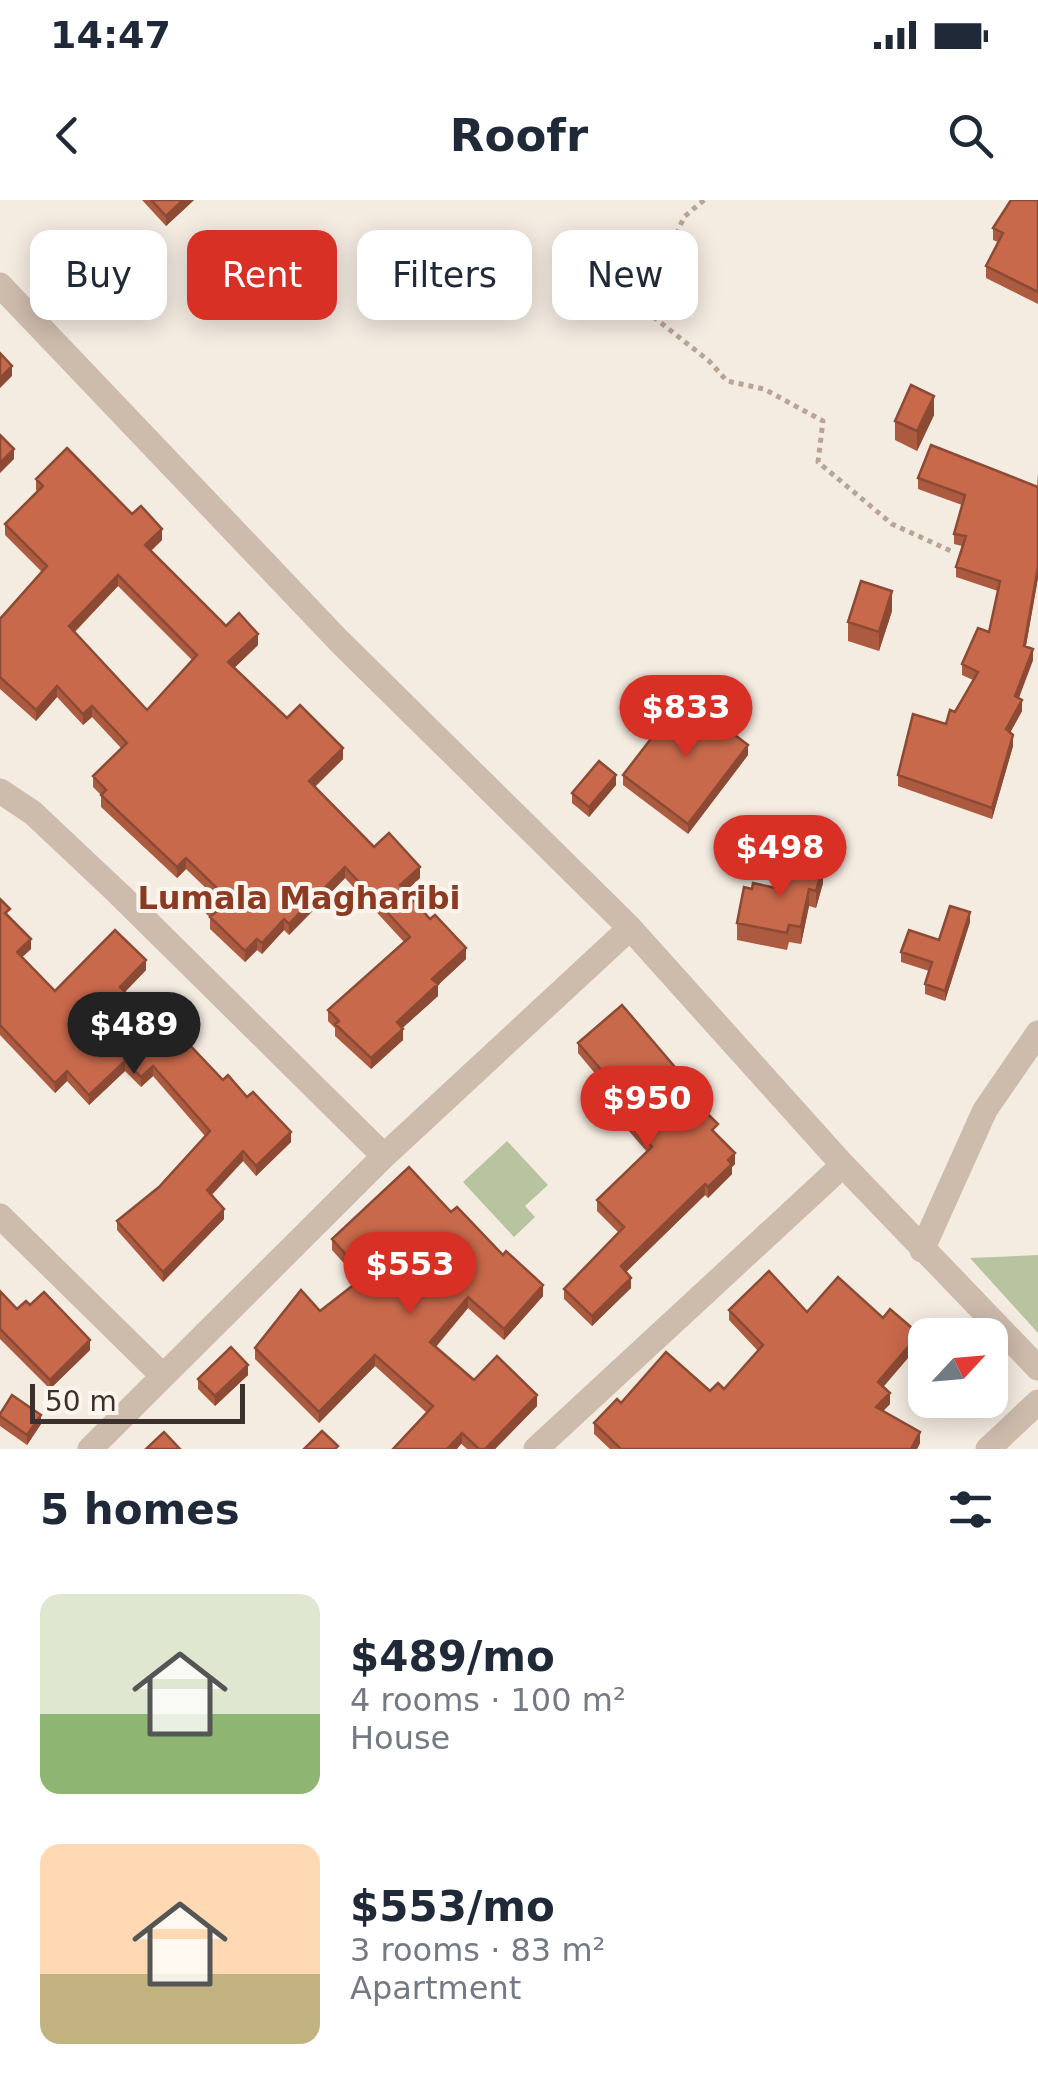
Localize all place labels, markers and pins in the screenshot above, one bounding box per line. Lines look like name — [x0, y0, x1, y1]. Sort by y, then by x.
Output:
pin: $833 — [627, 675, 745, 760]
pin: $498 — [721, 815, 839, 900]
pin: $489 — [75, 992, 193, 1077]
pin: $950 — [588, 1066, 706, 1151]
pin: $553 — [351, 1232, 469, 1317]

